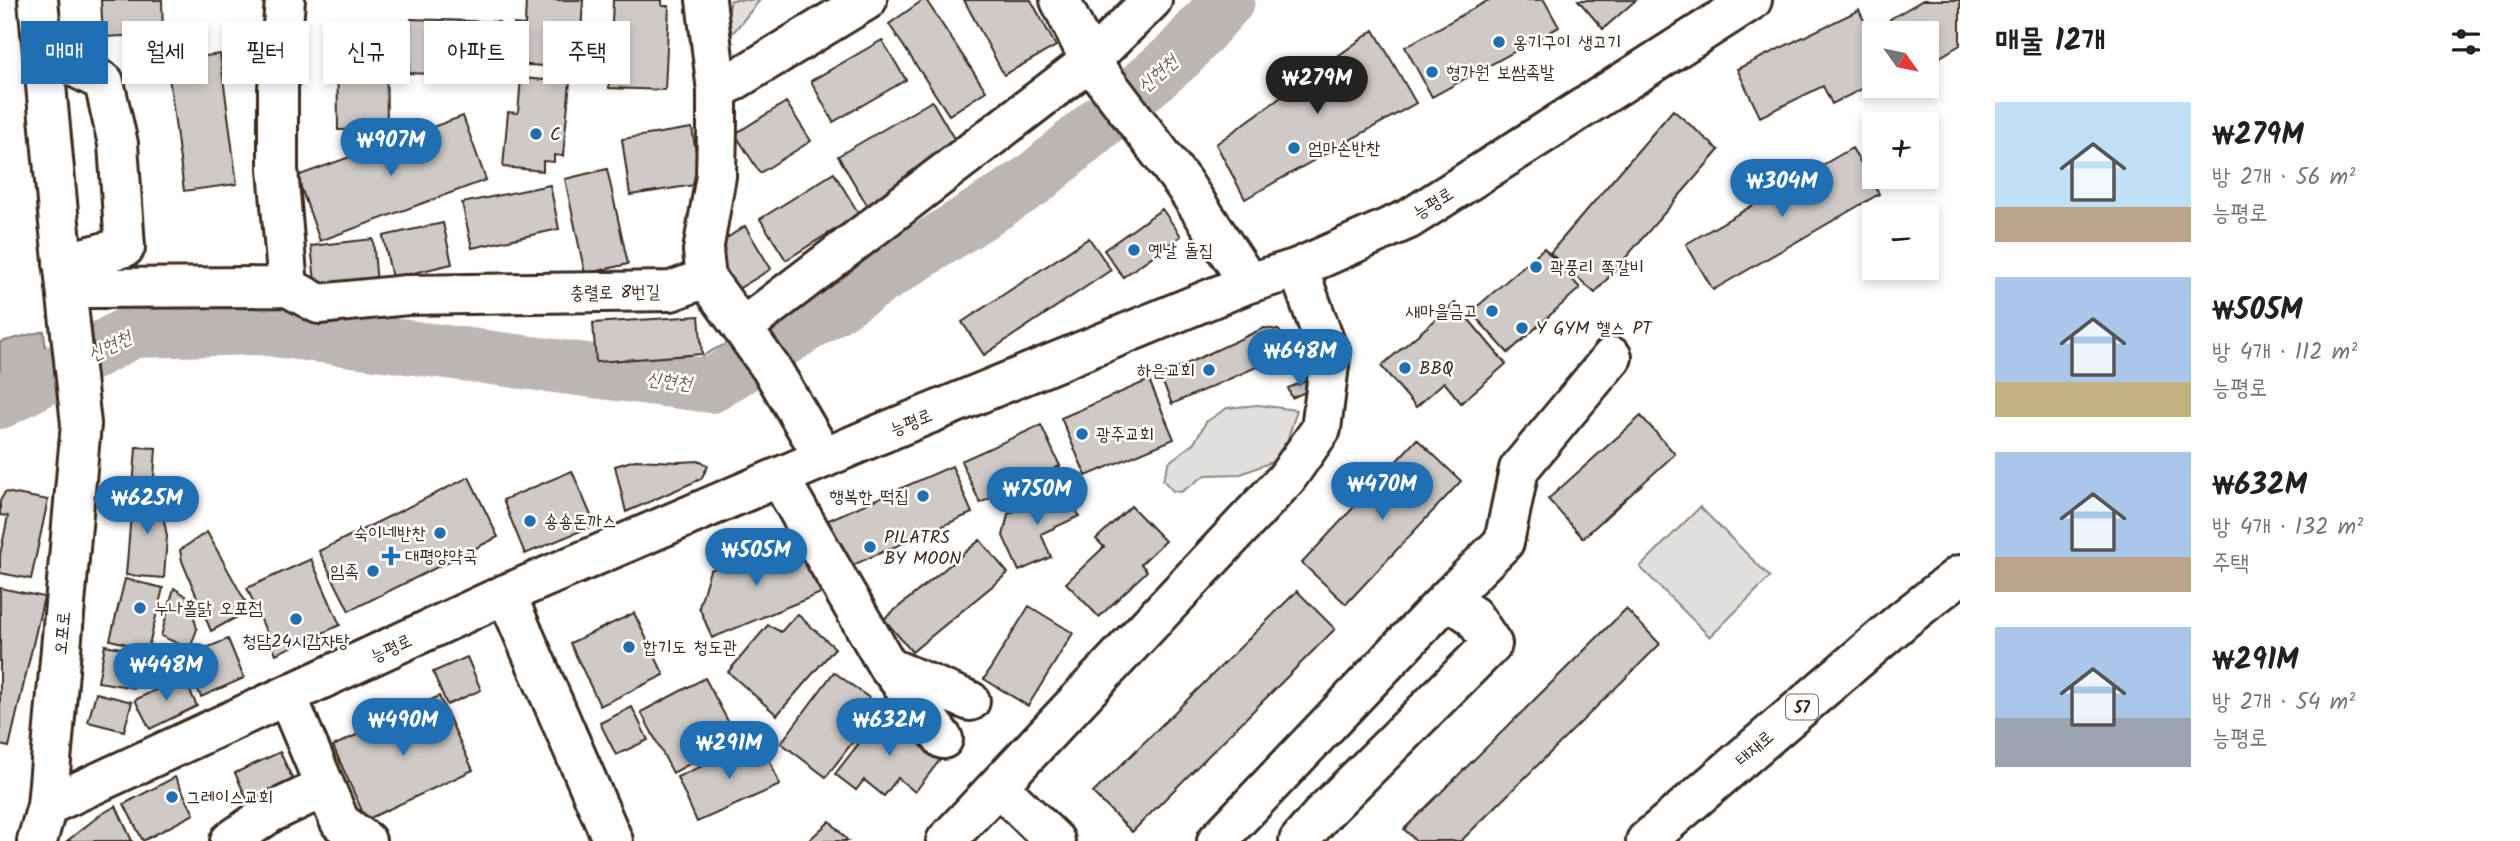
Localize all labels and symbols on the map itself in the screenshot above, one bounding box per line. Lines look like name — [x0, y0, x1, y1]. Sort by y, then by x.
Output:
north arrow — [1862, 21, 1939, 98]
place label: 옹기구이 생고기 — [1513, 29, 1622, 58]
marker: 옹기구이 생고기 — [1491, 34, 1507, 50]
water label: 신현천 — [1131, 47, 1187, 101]
pin: ₩279M — [1268, 57, 1366, 116]
place label: 형가원 보쌈족발 — [1446, 59, 1555, 88]
marker: 형가원 보쌈족발 — [1424, 64, 1440, 80]
pin: ₩907M — [342, 118, 440, 178]
place label: C — [550, 121, 561, 150]
marker: C — [528, 126, 544, 142]
place label: 엄마손반찬 — [1308, 135, 1381, 164]
marker: 엄마손반찬 — [1286, 140, 1302, 156]
pin: ₩304M — [1733, 160, 1831, 219]
street label: 능평로 — [1408, 180, 1460, 228]
place label: 옛날 돌집 — [1148, 237, 1213, 266]
marker: 옛날 돌집 — [1126, 242, 1142, 258]
place label: 곽풍리 쪽갈비 — [1550, 254, 1644, 283]
marker: 곽풍리 쪽갈비 — [1528, 259, 1544, 275]
street label: 충렬로 8번길 — [570, 278, 661, 309]
place label: 새마을금고 — [1406, 298, 1478, 327]
marker: 새마을금고 — [1484, 303, 1500, 319]
place label: Y GYM 헬스 PT — [1536, 315, 1653, 344]
marker: Y GYM 헬스 PT — [1514, 320, 1530, 336]
water label: 신현천 — [83, 323, 139, 370]
pin: ₩648M — [1251, 330, 1349, 389]
place label: BBQ — [1419, 355, 1453, 384]
place label: 하은교회 — [1137, 357, 1195, 386]
marker: BBQ — [1397, 360, 1413, 376]
marker: 하은교회 — [1201, 362, 1217, 378]
water label: 신현천 — [644, 364, 695, 400]
street label: 능평로 — [886, 402, 937, 445]
place label: 광주교회 — [1096, 421, 1154, 450]
marker: 광주교회 — [1074, 426, 1090, 442]
pin: ₩470M — [1333, 462, 1431, 522]
pin: ₩750M — [988, 468, 1086, 527]
pin: ₩625M — [98, 476, 196, 536]
place label: 행복한 떡집 — [829, 483, 909, 512]
marker: 행복한 떡집 — [915, 488, 931, 504]
place label: 숑숑돈까스 — [544, 508, 616, 537]
marker: 숑숑돈까스 — [522, 513, 538, 529]
place label: 숙이네반찬 — [354, 520, 427, 549]
place label: PILATRS BY MOON — [884, 524, 962, 574]
marker: 숙이네반찬 — [432, 525, 448, 541]
pin: ₩505M — [707, 528, 805, 588]
marker: PILATRS BY MOON — [862, 539, 878, 555]
place label: 대평양약국 — [405, 543, 477, 572]
marker: 대평양약국 — [383, 548, 399, 564]
place label: 임족 — [330, 558, 359, 587]
marker: 임족 — [365, 563, 381, 579]
place label: 누나홀닭 오포점 — [154, 595, 263, 624]
marker: 누나홀닭 오포점 — [132, 600, 148, 616]
street label: 오포로 — [47, 610, 80, 656]
marker: 청담24시감자탕 — [288, 611, 304, 627]
street label: 능평로 — [366, 627, 417, 672]
place label: 청담24시감자탕 — [242, 628, 350, 657]
place label: 합기도 청도관 — [643, 634, 737, 663]
marker: 합기도 청도관 — [621, 639, 637, 655]
pin: ₩448M — [117, 644, 215, 703]
road number: 57 — [1786, 694, 1818, 720]
pin: ₩490M — [354, 698, 452, 758]
pin: ₩632M — [840, 698, 938, 758]
pin: ₩291M — [680, 722, 778, 781]
street label: 태재로 — [1729, 724, 1781, 774]
place label: 그레이스교회 — [186, 784, 273, 813]
marker: 그레이스교회 — [164, 789, 180, 805]

